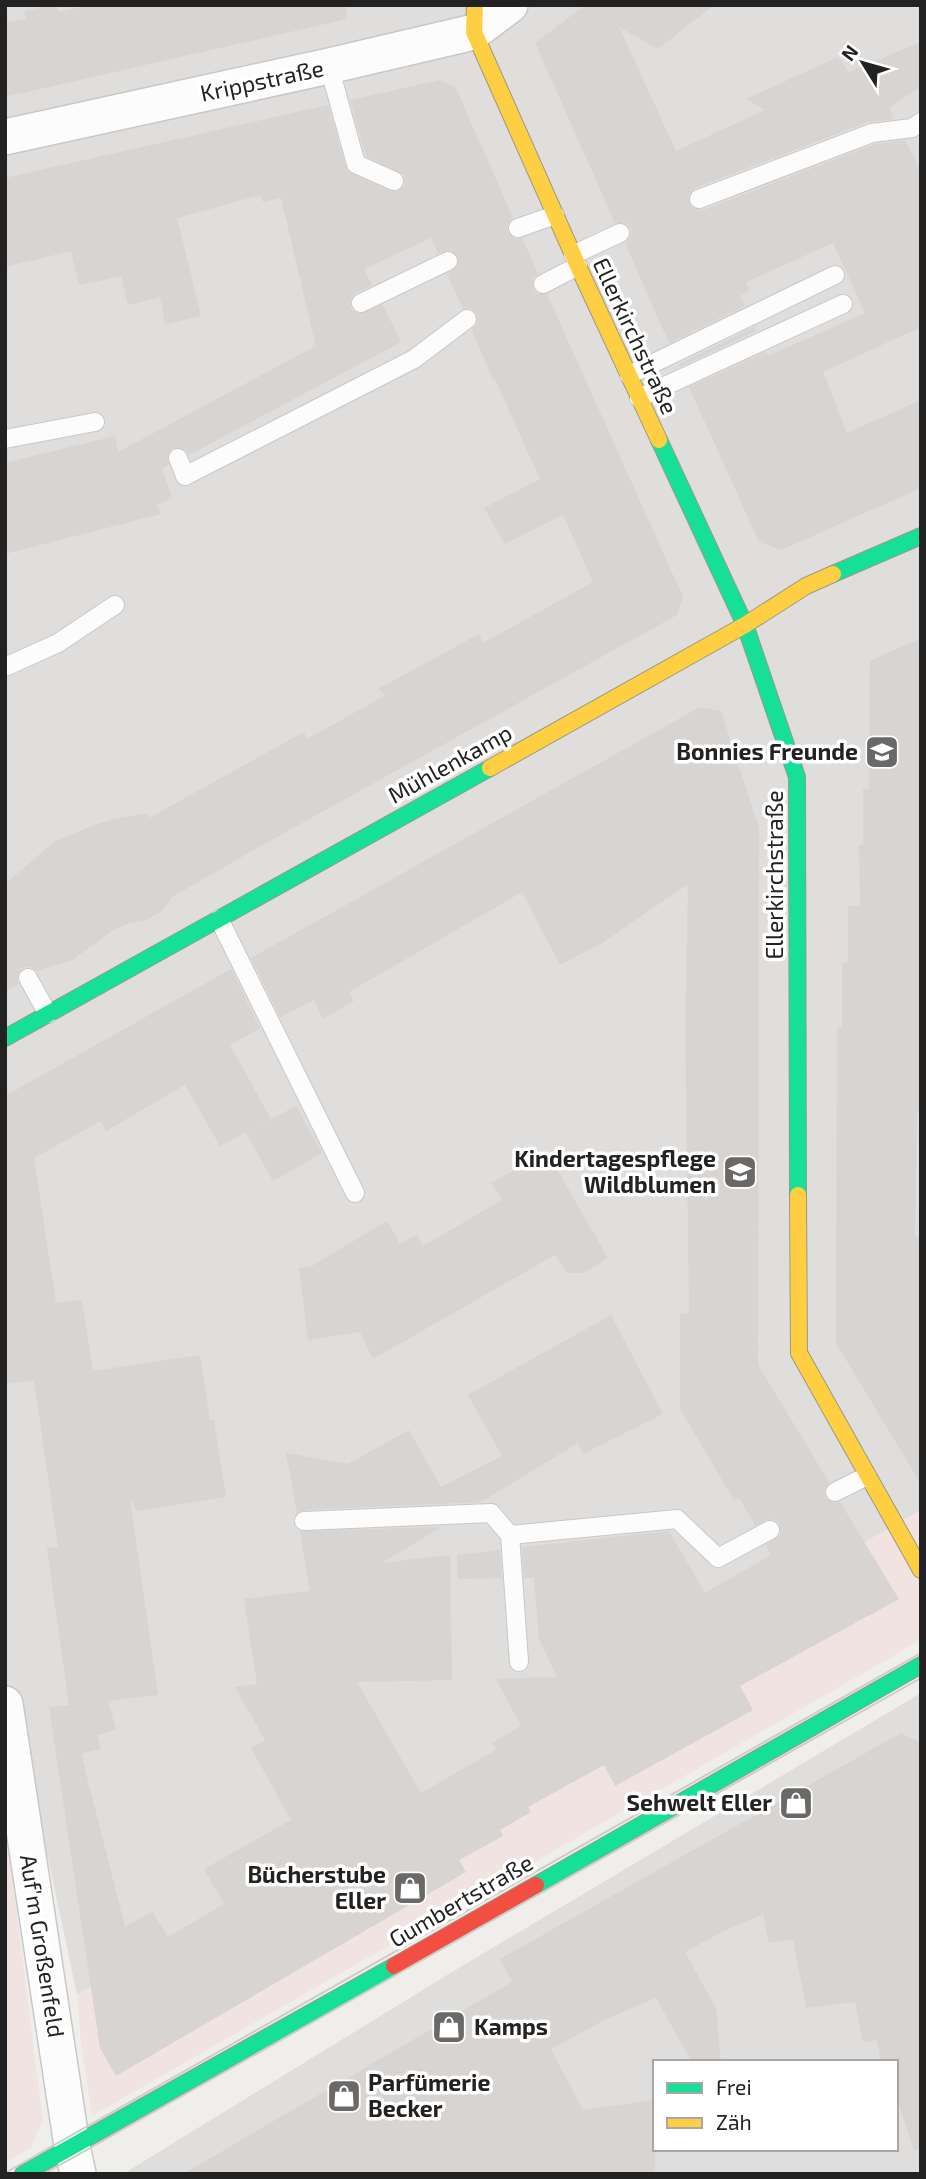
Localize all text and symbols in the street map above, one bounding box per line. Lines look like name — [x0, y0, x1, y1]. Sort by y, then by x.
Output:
north arrow — [828, 28, 898, 98]
text: N — [836, 40, 862, 65]
street label: Krippstraße — [198, 53, 326, 107]
street label: Ellerkirchstraße — [587, 253, 684, 418]
street label: Mühlenkamp — [383, 718, 516, 809]
school or university icon: Bonnies Freunde — [863, 733, 901, 771]
place label: Bonnies Freunde — [676, 737, 858, 765]
street label: Ellerkirchstraße — [760, 790, 788, 960]
place label: Kindertagespflege Wildblumen — [514, 1144, 716, 1198]
school or university icon: Kindertagespflege Wildblumen — [721, 1153, 759, 1191]
shop icon: Sehwelt Eller — [777, 1784, 815, 1822]
place label: Sehwelt Eller — [627, 1788, 772, 1816]
street label: Gumbertstraße — [384, 1848, 537, 1953]
street label: Auf'm Großenfeld — [15, 1852, 71, 2039]
place label: Bücherstube Eller — [247, 1860, 386, 1914]
shop icon: Bücherstube Eller — [391, 1869, 429, 1907]
shop icon: Kamps — [430, 2008, 468, 2046]
place label: Kamps — [474, 2012, 548, 2040]
legend — [653, 2060, 898, 2151]
place label: Parfümerie Becker — [368, 2068, 490, 2122]
text: Frei — [716, 2074, 752, 2099]
shop icon: Parfümerie Becker — [325, 2077, 363, 2115]
text: Zäh — [716, 2109, 752, 2134]

